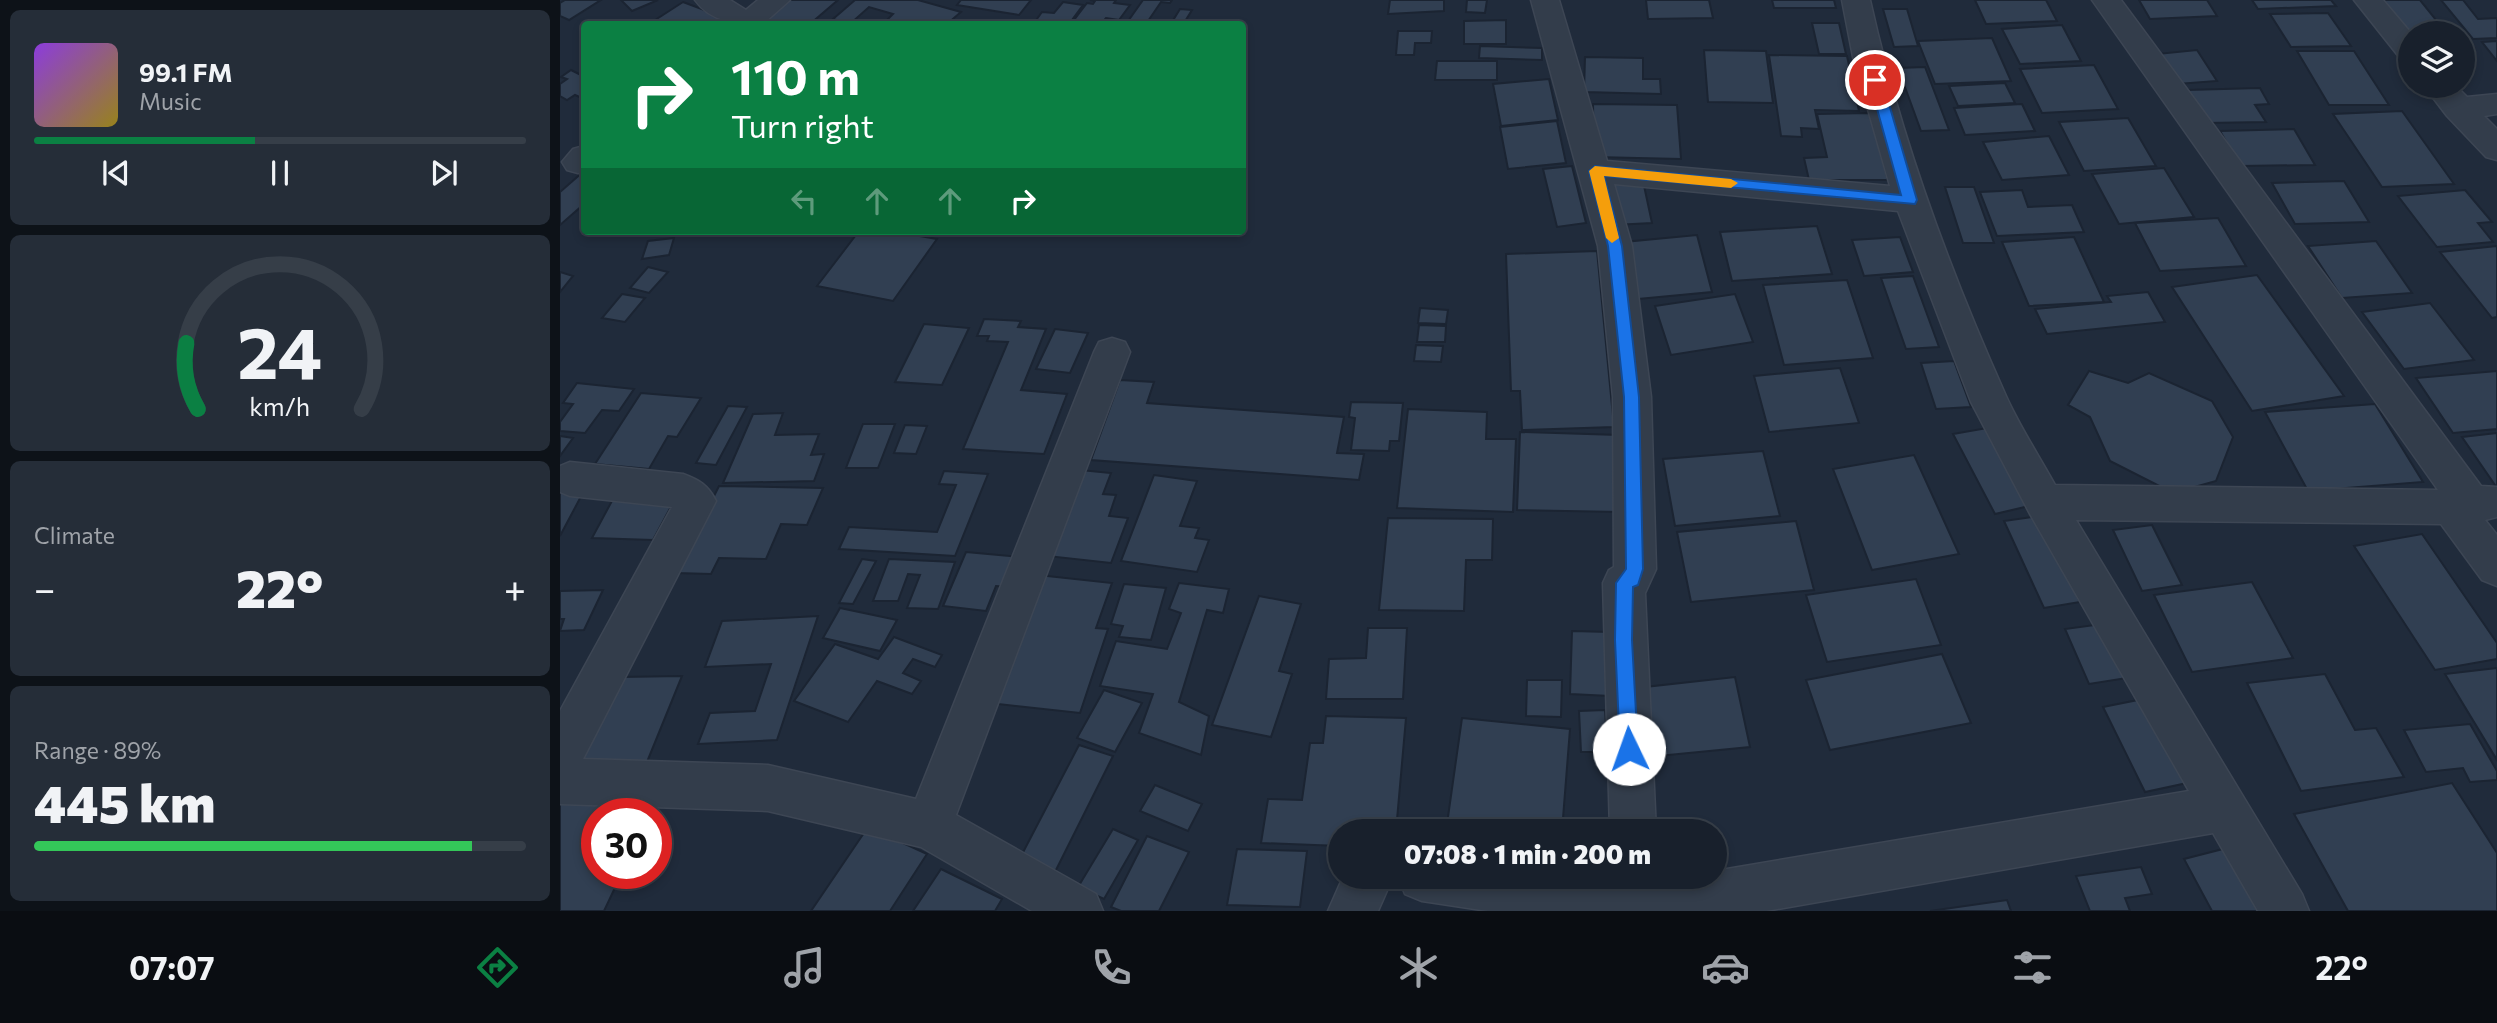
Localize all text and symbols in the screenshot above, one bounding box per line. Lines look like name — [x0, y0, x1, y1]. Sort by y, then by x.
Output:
map controls — [2398, 21, 2475, 98]
button: layers — [2398, 21, 2475, 98]
text: 110 m — [731, 45, 860, 105]
icon: right — [616, 49, 707, 140]
pin — [1845, 50, 1905, 110]
text: 99.1 FM — [139, 56, 232, 87]
icon: arrive — [1856, 61, 1894, 99]
text: Music — [139, 87, 202, 115]
text: Turn right — [731, 105, 874, 145]
icon: previous — [97, 154, 135, 192]
icon: pause — [261, 154, 299, 192]
icon: next — [425, 154, 463, 192]
icon: left — [785, 182, 823, 220]
icon: ahead — [858, 182, 896, 220]
icon: ahead — [931, 182, 969, 220]
icon: right — [1004, 182, 1042, 220]
text: 24 — [237, 305, 323, 394]
text: km/h — [250, 391, 310, 421]
text: Climate — [34, 521, 115, 549]
text: 22° — [236, 555, 323, 619]
text: − — [34, 564, 56, 611]
text: + — [504, 564, 526, 611]
position arrow — [1592, 712, 1666, 786]
text: Range · 89% — [34, 736, 161, 764]
text: 445 km — [34, 770, 215, 834]
speed limit sign: 30 — [581, 798, 672, 889]
text: 07:08 · 1 min · 200 m — [1404, 838, 1651, 869]
icon: directions — [473, 943, 522, 992]
icon: music — [780, 943, 829, 992]
icon: phone — [1087, 943, 1136, 992]
icon: climate — [1394, 943, 1443, 992]
icon: car — [1701, 943, 1750, 992]
icon: filters — [2008, 943, 2057, 992]
text: 07:07 — [129, 947, 215, 987]
text: 22° — [2315, 947, 2368, 987]

